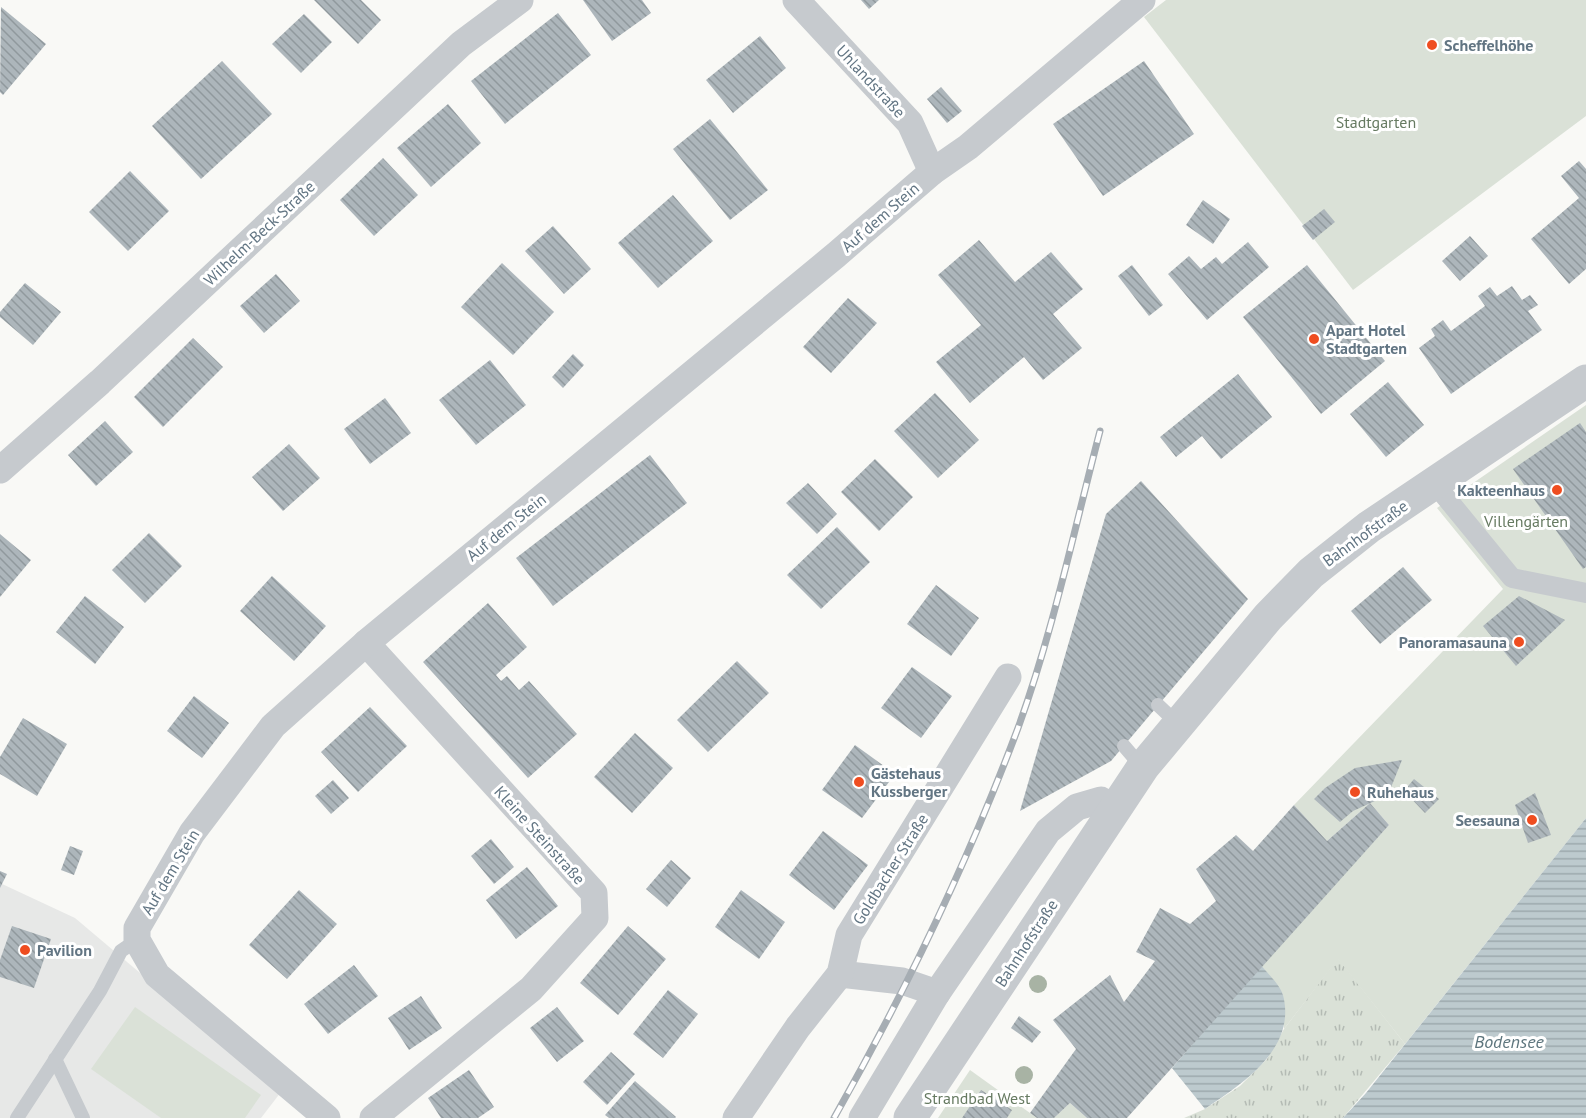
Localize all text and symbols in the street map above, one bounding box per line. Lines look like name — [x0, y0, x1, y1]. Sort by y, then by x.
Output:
place label: Scheffelhöhe — [1444, 35, 1533, 55]
marker: Scheffelhöhe — [1425, 38, 1439, 52]
street label: Uhlandstraße — [832, 40, 910, 122]
park label: Stadtgarten — [1336, 112, 1416, 132]
street label: Wilhelm-Beck-Straße — [199, 176, 319, 290]
street label: Auf dem Stein — [837, 178, 923, 256]
place label: Apart Hotel Stadtgarten — [1326, 320, 1407, 358]
marker: Apart Hotel Stadtgarten — [1307, 332, 1321, 346]
place label: Kakteenhaus — [1457, 480, 1545, 500]
marker: Kakteenhaus — [1550, 483, 1564, 497]
street label: Auf dem Stein — [462, 489, 550, 565]
street label: Bahnhofstraße — [1319, 495, 1411, 571]
park label: Villengärten — [1483, 511, 1568, 531]
place label: Panoramasauna — [1399, 632, 1507, 652]
marker: Panoramasauna — [1512, 635, 1526, 649]
place label: Gästehaus Kussberger — [871, 763, 948, 801]
marker: Gästehaus Kussberger — [852, 775, 866, 789]
street label: Kleine Steinstraße — [490, 781, 590, 889]
place label: Ruhehaus — [1367, 782, 1434, 802]
marker: Ruhehaus — [1348, 785, 1362, 799]
street label: Goldbacher Straße — [848, 810, 932, 928]
place label: Seesauna — [1455, 810, 1520, 830]
marker: Seesauna — [1525, 813, 1539, 827]
street label: Auf dem Stein — [137, 826, 203, 918]
street label: Bahnhofstraße — [990, 896, 1062, 990]
place label: Pavilion — [37, 940, 92, 960]
marker: Pavilion — [18, 943, 32, 957]
water label: Bodensee — [1474, 1030, 1545, 1053]
park label: Strandbad West — [924, 1088, 1031, 1108]

